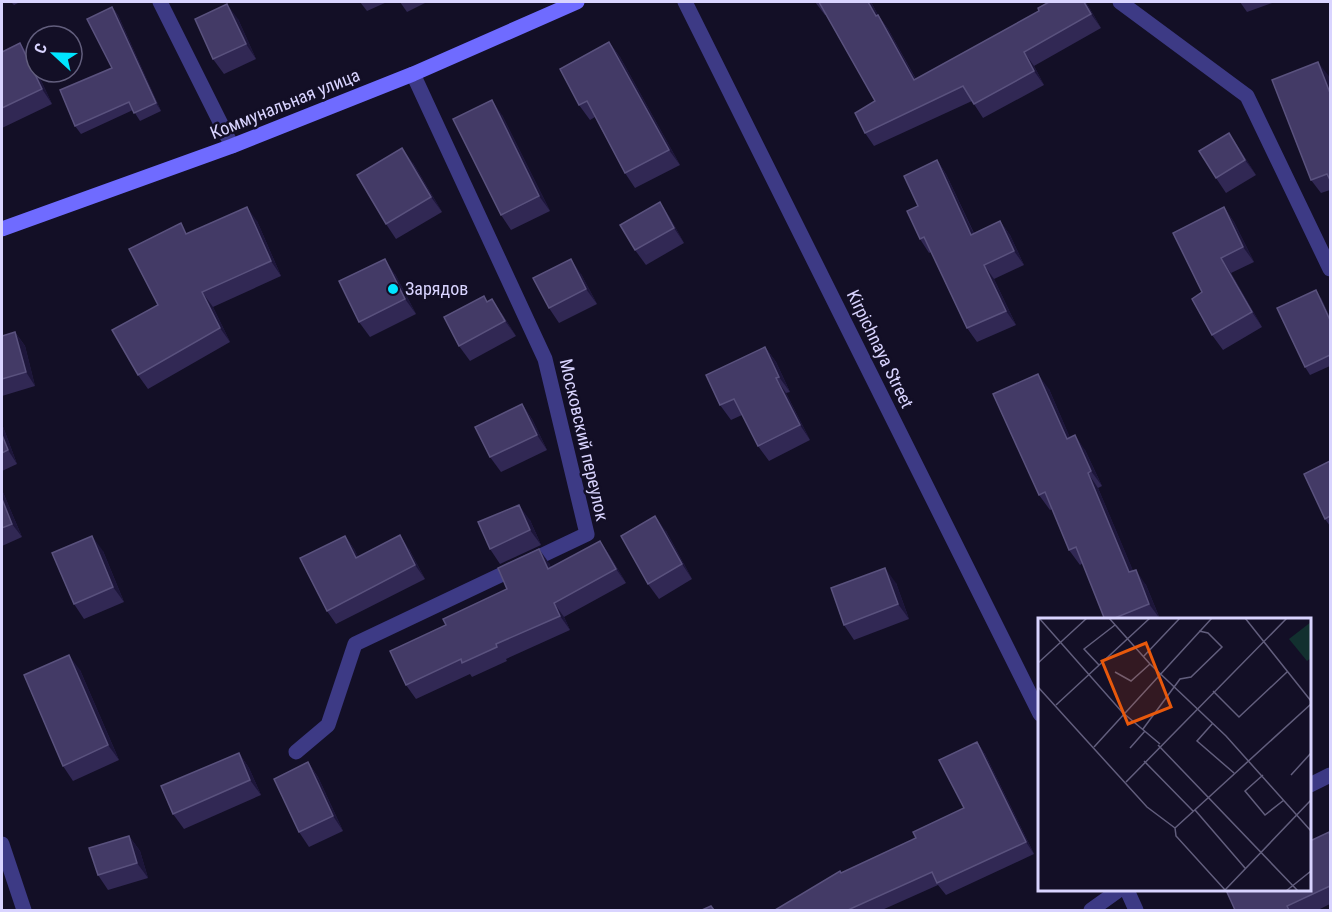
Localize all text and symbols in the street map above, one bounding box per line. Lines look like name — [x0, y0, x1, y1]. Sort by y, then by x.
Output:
north arrow — [24, 24, 84, 84]
text: С — [30, 41, 51, 56]
street label: Коммунальная улица — [207, 64, 363, 143]
place label: Зарядов — [405, 278, 468, 299]
marker: Зарядов — [386, 282, 400, 296]
street label: Kirpichnaya Street — [843, 286, 918, 411]
street label: Московский переулок — [556, 357, 613, 523]
inset map — [1038, 618, 1311, 891]

